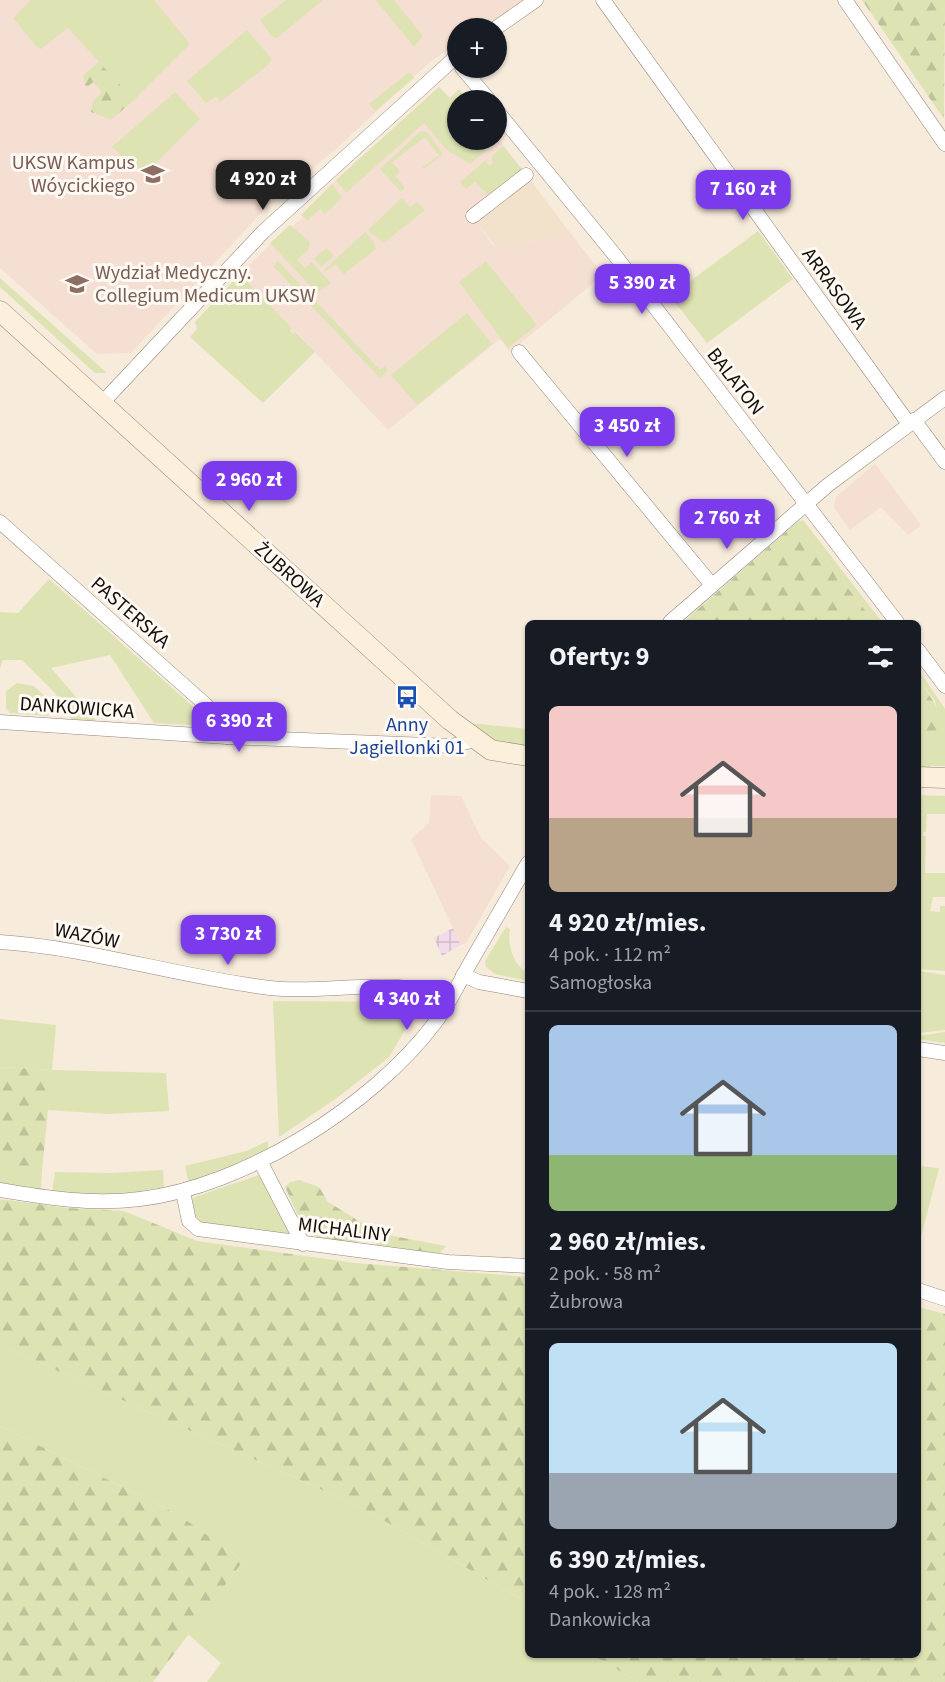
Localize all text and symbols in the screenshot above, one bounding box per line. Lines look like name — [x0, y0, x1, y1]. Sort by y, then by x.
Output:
map controls — [447, 18, 507, 150]
button: + — [447, 18, 507, 78]
button: − — [447, 90, 507, 150]
place label: UKSW Kampus Wóycickiego — [12, 149, 135, 200]
pin: 4 920 zł — [201, 160, 325, 211]
school or university icon: UKSW Kampus Wóycickiego — [140, 161, 166, 187]
text: 4 920 zł — [230, 165, 296, 193]
pin: 7 160 zł — [681, 170, 805, 221]
text: 7 160 zł — [710, 175, 776, 203]
street label: ARRASOWA — [795, 242, 873, 335]
place label: Wydział Medyczny. Collegium Medicum UKSW — [95, 259, 316, 310]
pin: 5 390 zł — [580, 264, 704, 315]
text: 5 390 zł — [609, 269, 675, 297]
school or university icon: Wydział Medyczny. Collegium Medicum UKSW — [64, 271, 90, 297]
street label: BALATON — [700, 342, 770, 421]
pin: 3 450 zł — [565, 407, 689, 458]
text: 3 450 zł — [594, 412, 660, 440]
pin: 2 960 zł — [187, 461, 311, 512]
text: 2 960 zł — [216, 466, 282, 494]
pin: 2 760 zł — [665, 499, 789, 550]
text: 2 760 zł — [694, 504, 760, 532]
street label: ŻUBROWA — [248, 535, 331, 614]
street label: PASTERSKA — [85, 570, 176, 655]
text: Oferty: 9 — [549, 638, 649, 675]
icon: filters — [864, 640, 897, 673]
bus stop icon: Anny Jagiellonki 01 — [394, 684, 420, 710]
street label: DANKOWICKA — [19, 690, 135, 726]
pin: 6 390 zł — [177, 702, 301, 753]
text: 6 390 zł — [206, 707, 272, 735]
place label: Anny Jagiellonki 01 — [349, 711, 465, 762]
icon: home — [669, 745, 777, 853]
text: 4 920 zł/mies. — [549, 904, 707, 941]
pin: 3 730 zł — [166, 915, 290, 966]
street label: WAZÓW — [52, 916, 122, 956]
text: 3 730 zł — [195, 920, 261, 948]
text: 4 pok. · 112 m² — [549, 941, 671, 969]
text: Samogłoska — [549, 969, 652, 997]
pin: 4 340 zł — [345, 980, 469, 1031]
text: 4 340 zł — [374, 985, 440, 1013]
icon: home — [669, 1064, 777, 1172]
street label: MICHALINY — [296, 1210, 392, 1250]
text: 2 960 zł/mies. — [549, 1223, 707, 1260]
text: 2 pok. · 58 m² — [549, 1260, 661, 1288]
text: Żubrowa — [549, 1288, 623, 1316]
icon: home — [669, 1382, 777, 1490]
text: 6 390 zł/mies. — [549, 1541, 707, 1578]
text: 4 pok. · 128 m² — [549, 1578, 671, 1606]
text: Dankowicka — [549, 1606, 651, 1634]

